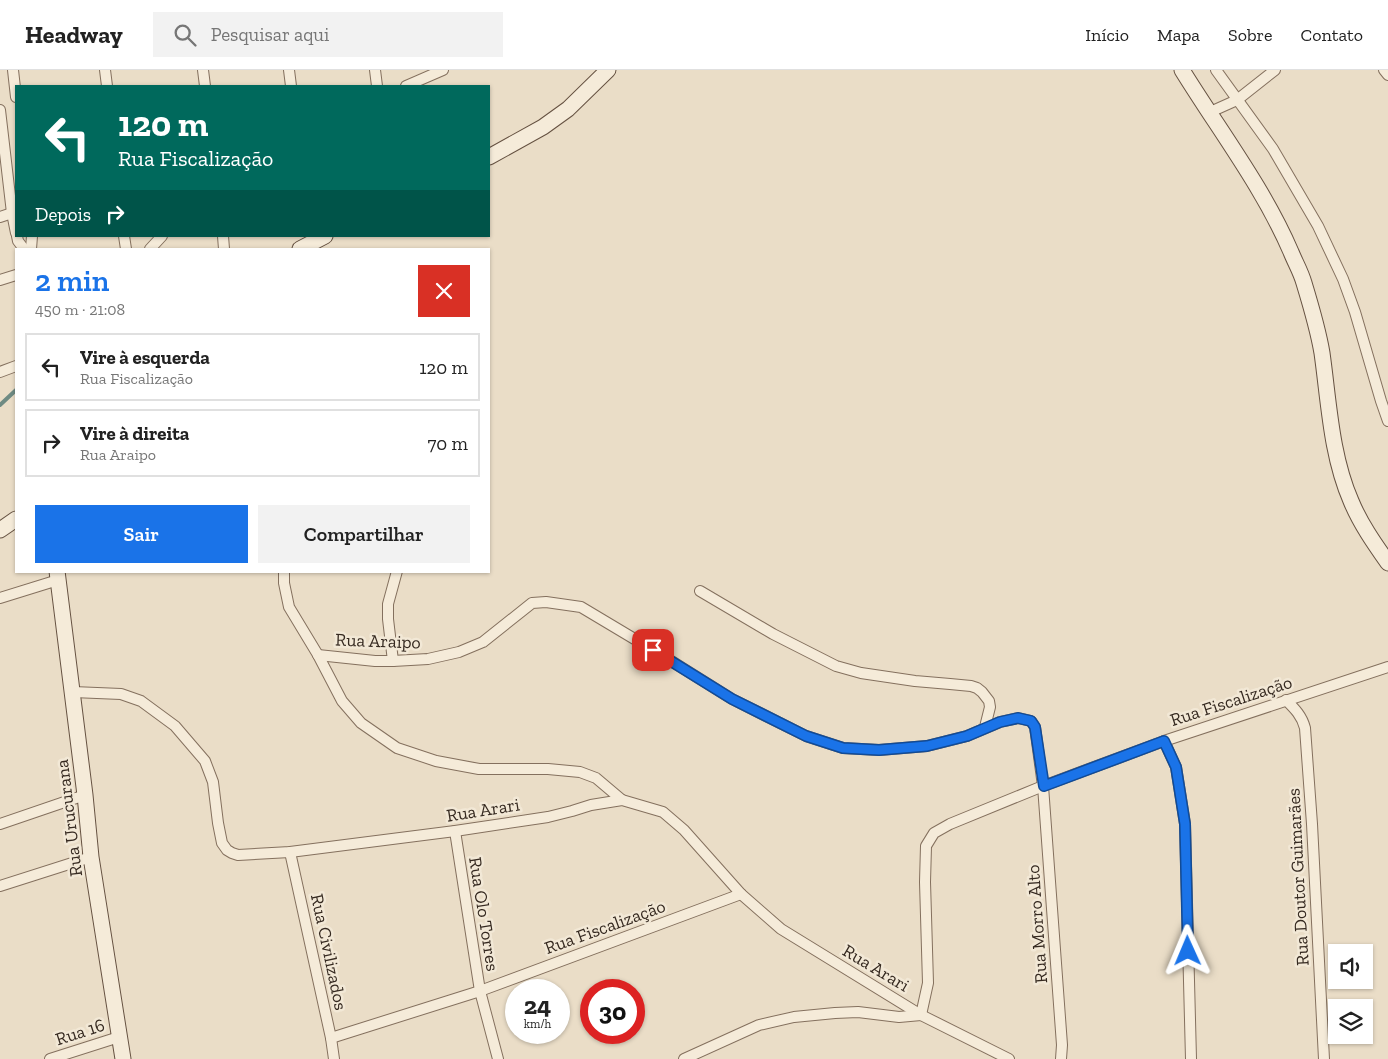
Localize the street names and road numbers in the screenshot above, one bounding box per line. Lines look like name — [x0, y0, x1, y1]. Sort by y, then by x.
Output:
street label: Rua Araipo — [335, 629, 421, 653]
street label: Rua Fiscalização — [1167, 671, 1295, 731]
street label: Rua Urucurana — [51, 758, 87, 878]
street label: Rua Doutor Guimarães — [1282, 788, 1314, 966]
street label: Rua Arari — [445, 793, 521, 827]
street label: Rua Olo Torres — [464, 855, 504, 973]
street label: Rua Morro Alto — [1022, 864, 1052, 984]
street label: Rua Civilizados — [306, 892, 352, 1012]
street label: Rua Fiscalização — [542, 895, 668, 959]
street label: Rua Arari — [839, 940, 913, 996]
street label: Rua 16 — [53, 1014, 107, 1050]

